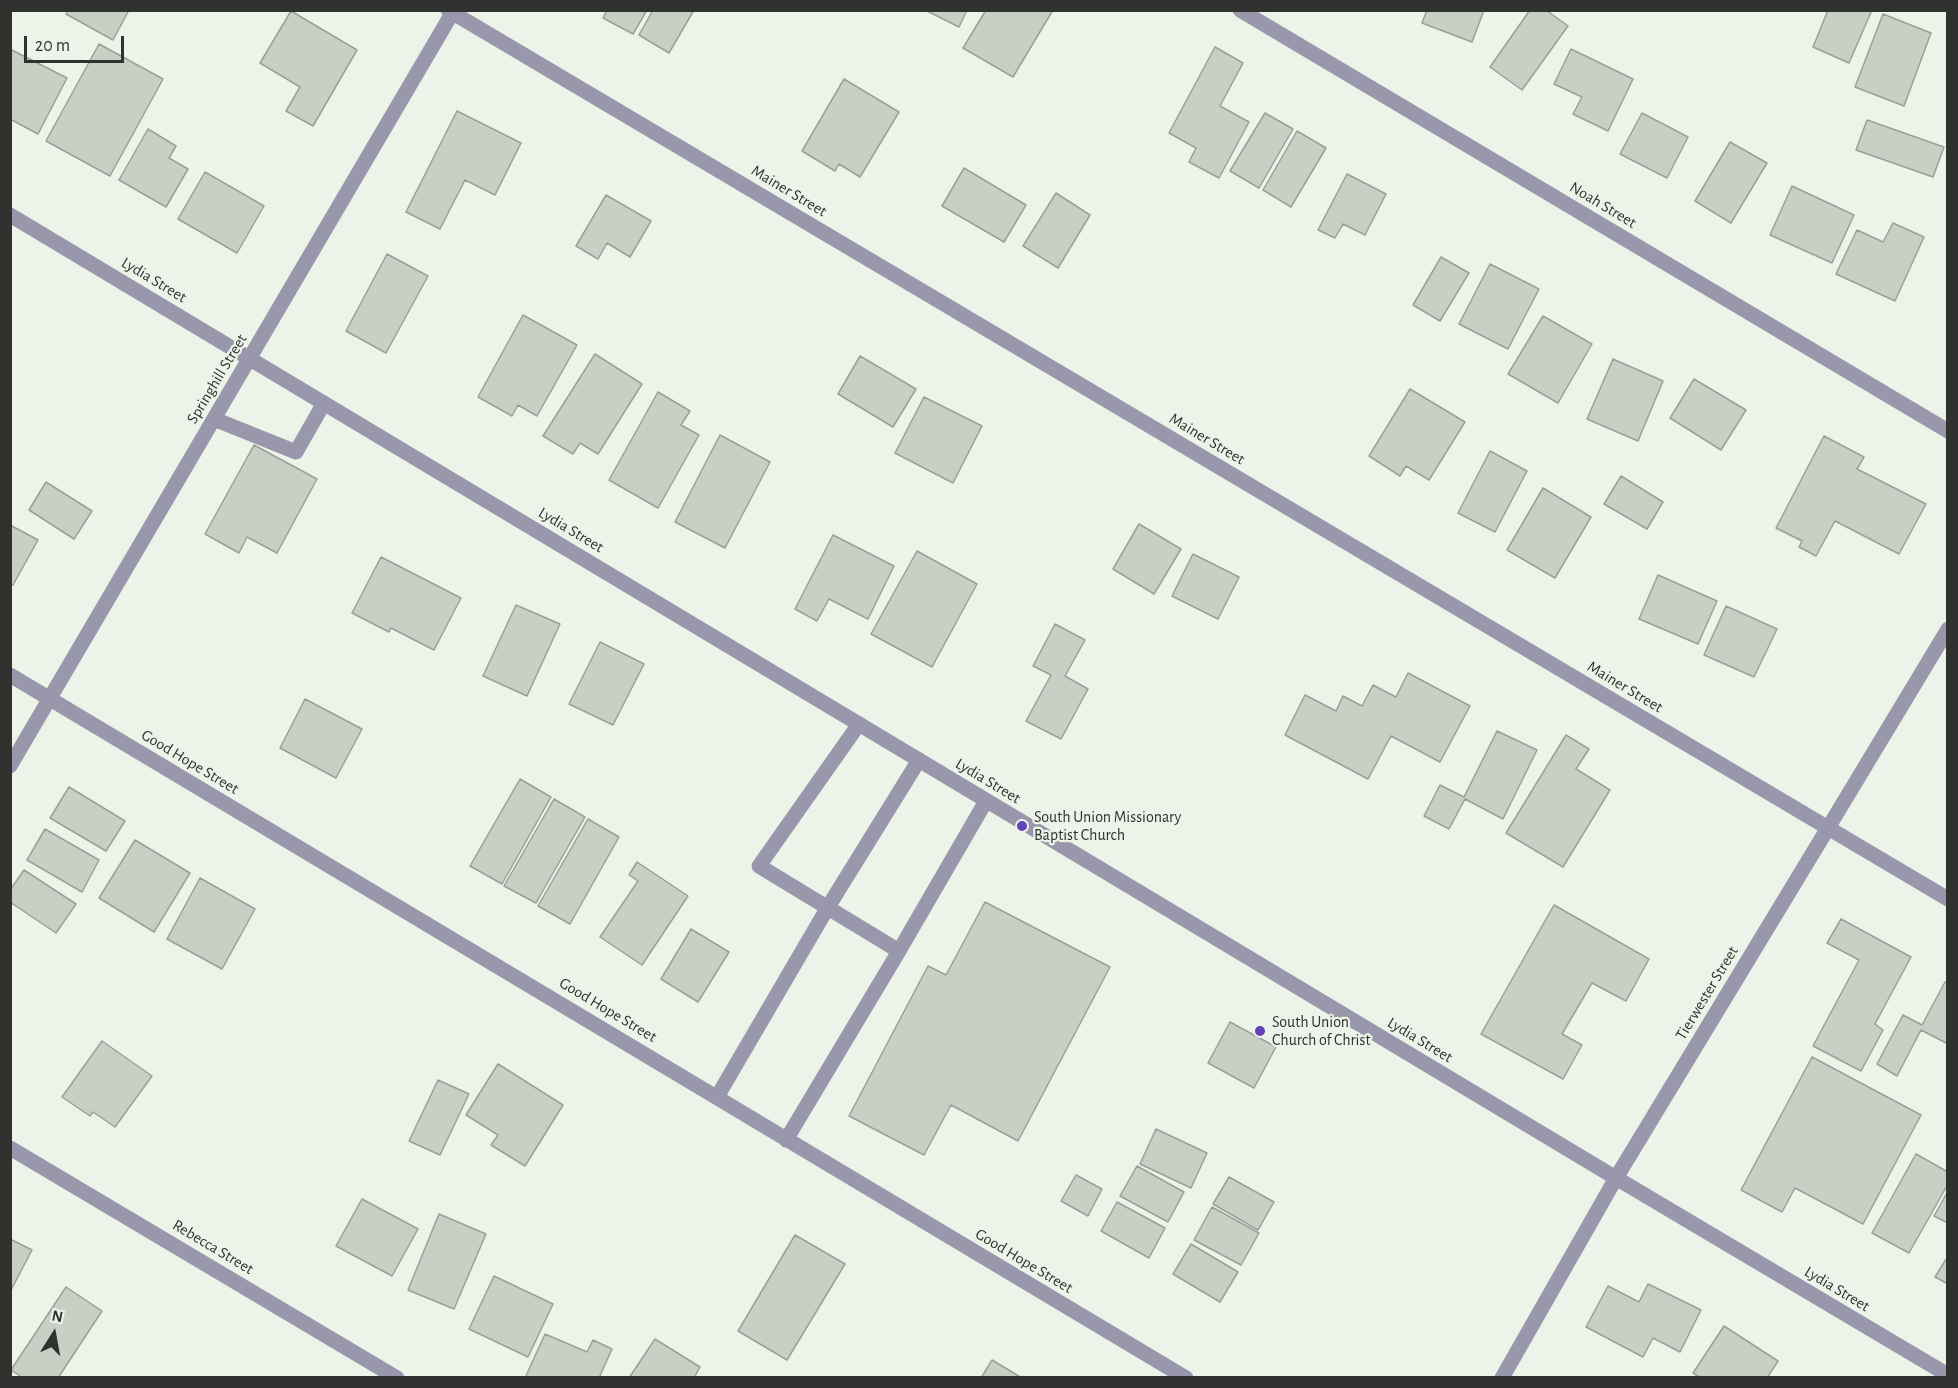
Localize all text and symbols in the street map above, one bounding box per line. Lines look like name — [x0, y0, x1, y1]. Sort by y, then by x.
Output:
scale bar — [27, 24, 128, 62]
text: 20 m — [35, 37, 70, 55]
street label: Mainer Street — [748, 161, 830, 221]
street label: Noah Street — [1566, 178, 1640, 232]
street label: Lydia Street — [118, 253, 190, 307]
street label: Springhill Street — [183, 331, 251, 427]
street label: Mainer Street — [1166, 409, 1248, 469]
street label: Lydia Street — [535, 503, 607, 557]
street label: Mainer Street — [1584, 657, 1666, 717]
street label: Good Hope Street — [138, 725, 242, 799]
street label: Lydia Street — [952, 754, 1024, 808]
place label: South Union Missionary Baptist Church — [1034, 807, 1181, 845]
marker: South Union Missionary Baptist Church — [1015, 819, 1029, 833]
street label: Tierwester Street — [1671, 943, 1743, 1043]
street label: Good Hope Street — [556, 973, 660, 1047]
place label: South Union Church of Christ — [1272, 1012, 1370, 1050]
street label: Lydia Street — [1384, 1013, 1456, 1067]
marker: South Union Church of Christ — [1253, 1024, 1267, 1038]
street label: Rebecca Street — [169, 1215, 257, 1279]
street label: Good Hope Street — [972, 1224, 1076, 1298]
street label: Lydia Street — [1801, 1262, 1873, 1316]
north arrow — [24, 1304, 84, 1364]
text: N — [50, 1307, 64, 1325]

